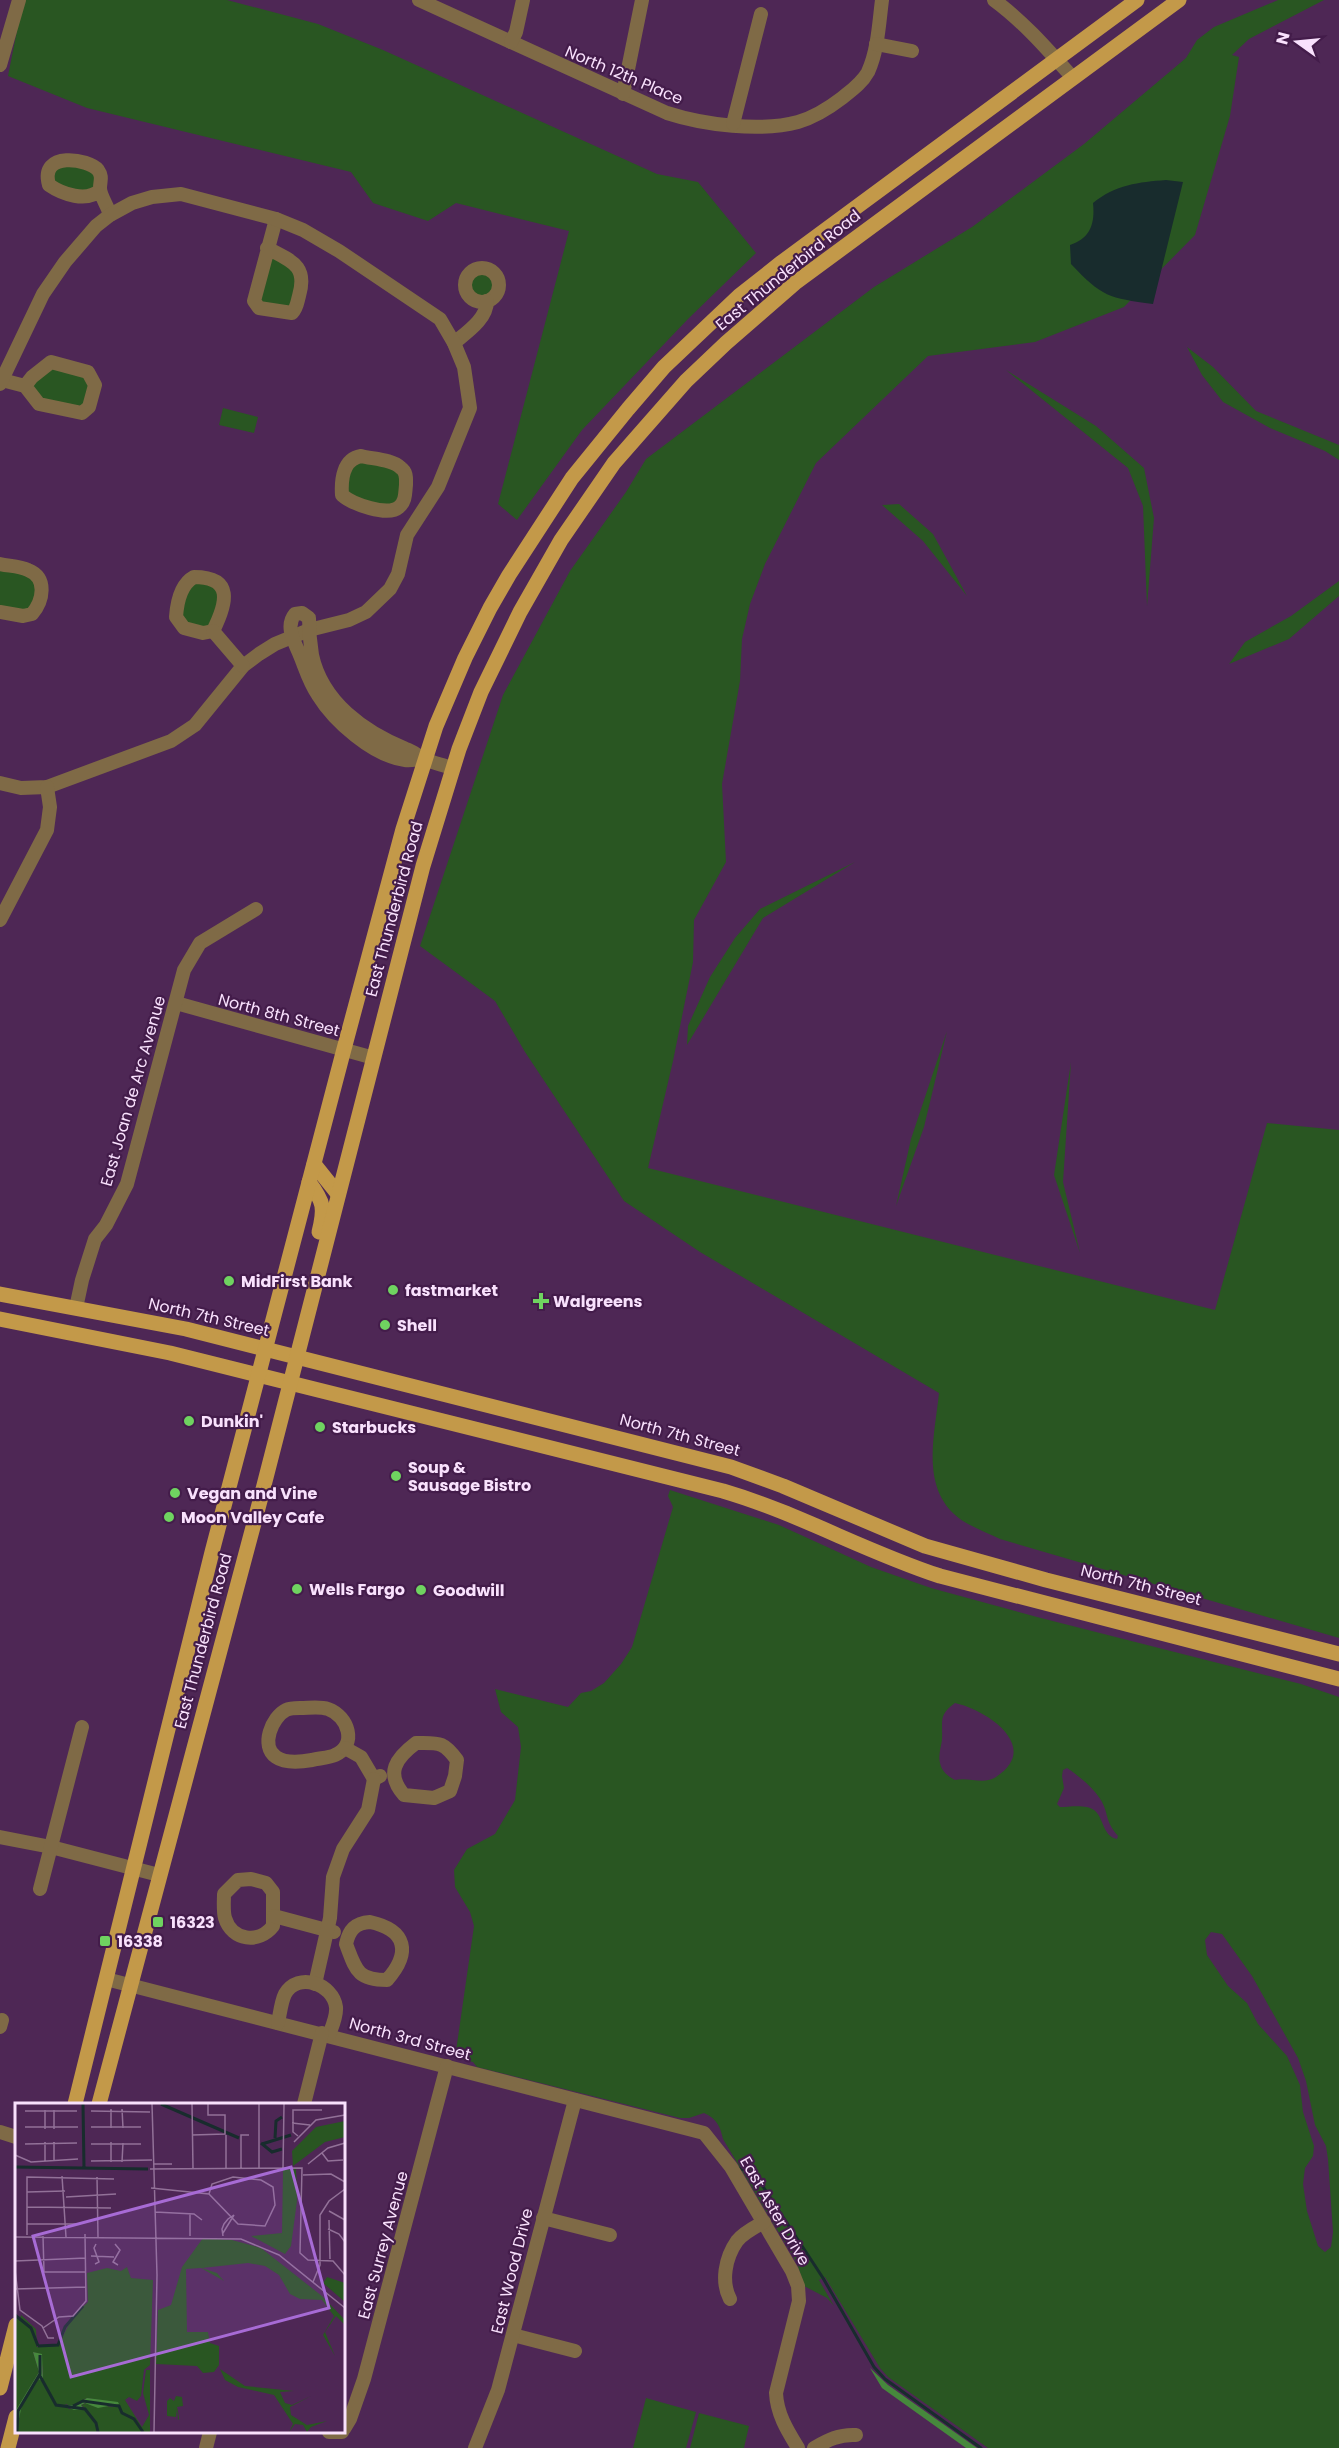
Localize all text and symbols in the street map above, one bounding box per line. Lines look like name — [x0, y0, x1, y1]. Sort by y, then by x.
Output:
north arrow — [1267, 12, 1327, 72]
text: N — [1270, 29, 1296, 47]
street label: North 12th Place — [561, 40, 687, 110]
street label: East Thunderbird Road — [710, 204, 866, 336]
street label: East Thunderbird Road — [359, 819, 429, 999]
street label: North 8th Street — [216, 988, 343, 1042]
street label: East Joan de Arc Avenue — [95, 993, 171, 1189]
place label: MidFirst Bank — [241, 1270, 353, 1293]
marker: MidFirst Bank — [222, 1274, 236, 1288]
place label: fastmarket — [405, 1279, 498, 1302]
marker: fastmarket — [386, 1283, 400, 1297]
place label: Walgreens — [553, 1290, 643, 1313]
street label: North 7th Street — [146, 1292, 272, 1342]
marker: Walgreens — [534, 1294, 548, 1308]
place label: Shell — [397, 1314, 437, 1337]
marker: Shell — [378, 1318, 392, 1332]
street label: North 7th Street — [617, 1408, 743, 1462]
place label: Dunkin' — [201, 1410, 263, 1433]
marker: Dunkin' — [182, 1414, 196, 1428]
place label: Starbucks — [332, 1416, 416, 1439]
marker: Starbucks — [313, 1420, 327, 1434]
place label: Soup & Sausage Bistro — [408, 1456, 531, 1497]
marker: Soup & Sausage Bistro — [389, 1469, 403, 1483]
place label: Vegan and Vine — [187, 1482, 318, 1505]
marker: Vegan and Vine — [168, 1486, 182, 1500]
place label: Moon Valley Cafe — [181, 1506, 324, 1529]
marker: Moon Valley Cafe — [162, 1510, 176, 1524]
street label: East Thunderbird Road — [168, 1551, 238, 1731]
street label: North 7th Street — [1078, 1559, 1204, 1611]
place label: Wells Fargo — [309, 1578, 405, 1601]
place label: Goodwill — [433, 1579, 504, 1602]
marker: Wells Fargo — [290, 1582, 304, 1596]
marker: Goodwill — [414, 1583, 428, 1597]
place label: 16323 — [170, 1911, 215, 1934]
marker: 16323 — [151, 1915, 165, 1929]
place label: 16338 — [117, 1930, 163, 1953]
marker: 16338 — [98, 1934, 112, 1948]
street label: North 3rd Street — [347, 2012, 474, 2066]
inset map — [15, 2103, 345, 2433]
street label: East Aster Drive — [734, 2152, 816, 2270]
street label: East Surrey Avenue — [352, 2168, 414, 2322]
street label: East Wood Drive — [485, 2206, 539, 2336]

